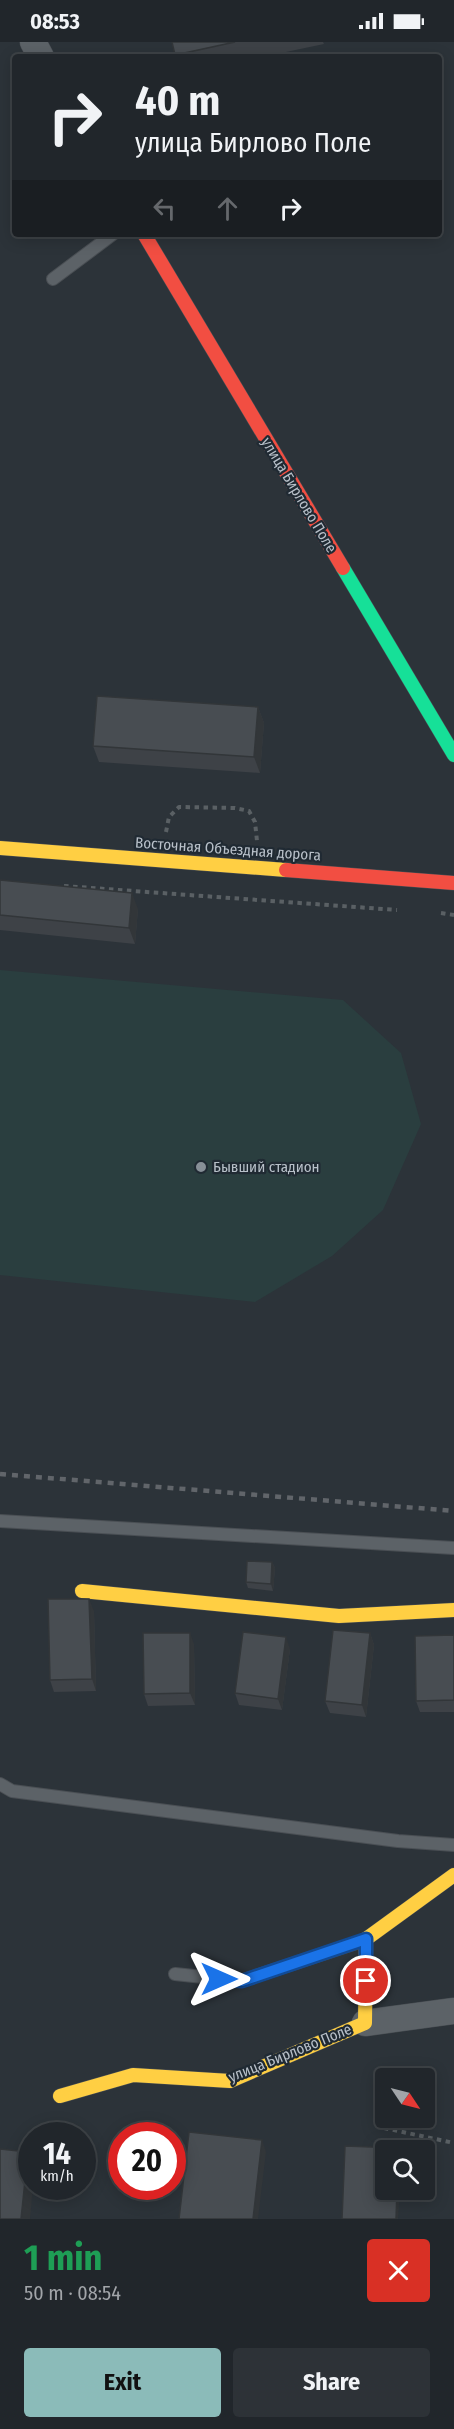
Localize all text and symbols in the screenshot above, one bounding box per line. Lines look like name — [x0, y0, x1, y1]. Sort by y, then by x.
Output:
text: 08:53 — [30, 8, 80, 35]
text: 40 m — [135, 76, 220, 126]
icon: right — [36, 78, 114, 156]
text: улица Бирлово Поле — [135, 127, 371, 159]
icon: left — [148, 192, 181, 225]
icon: ahead — [211, 192, 244, 225]
icon: right — [274, 192, 307, 225]
street label: улица Бирлово Поле — [257, 434, 341, 556]
street label: Восточная Объездная дорога — [135, 834, 321, 864]
place label: Бывший стадион — [213, 1158, 320, 1176]
marker: Бывший стадион — [194, 1160, 208, 1174]
position arrow — [187, 1947, 251, 2011]
pin — [340, 1955, 391, 2006]
icon: arrive — [349, 1964, 382, 1997]
street label: улица Бирлово Поле — [226, 2020, 354, 2086]
north arrow — [375, 2068, 435, 2128]
map controls — [375, 2068, 435, 2200]
speed limit sign: 20 — [108, 2122, 186, 2200]
text: 14 — [43, 2136, 71, 2172]
button: search — [375, 2140, 435, 2200]
text: km/h — [40, 2167, 74, 2185]
text: 1 min — [24, 2236, 102, 2280]
button: close — [367, 2239, 430, 2302]
text: 50 m · 08:54 — [24, 2281, 121, 2305]
button: Exit — [24, 2348, 221, 2417]
button: Share — [233, 2348, 430, 2417]

